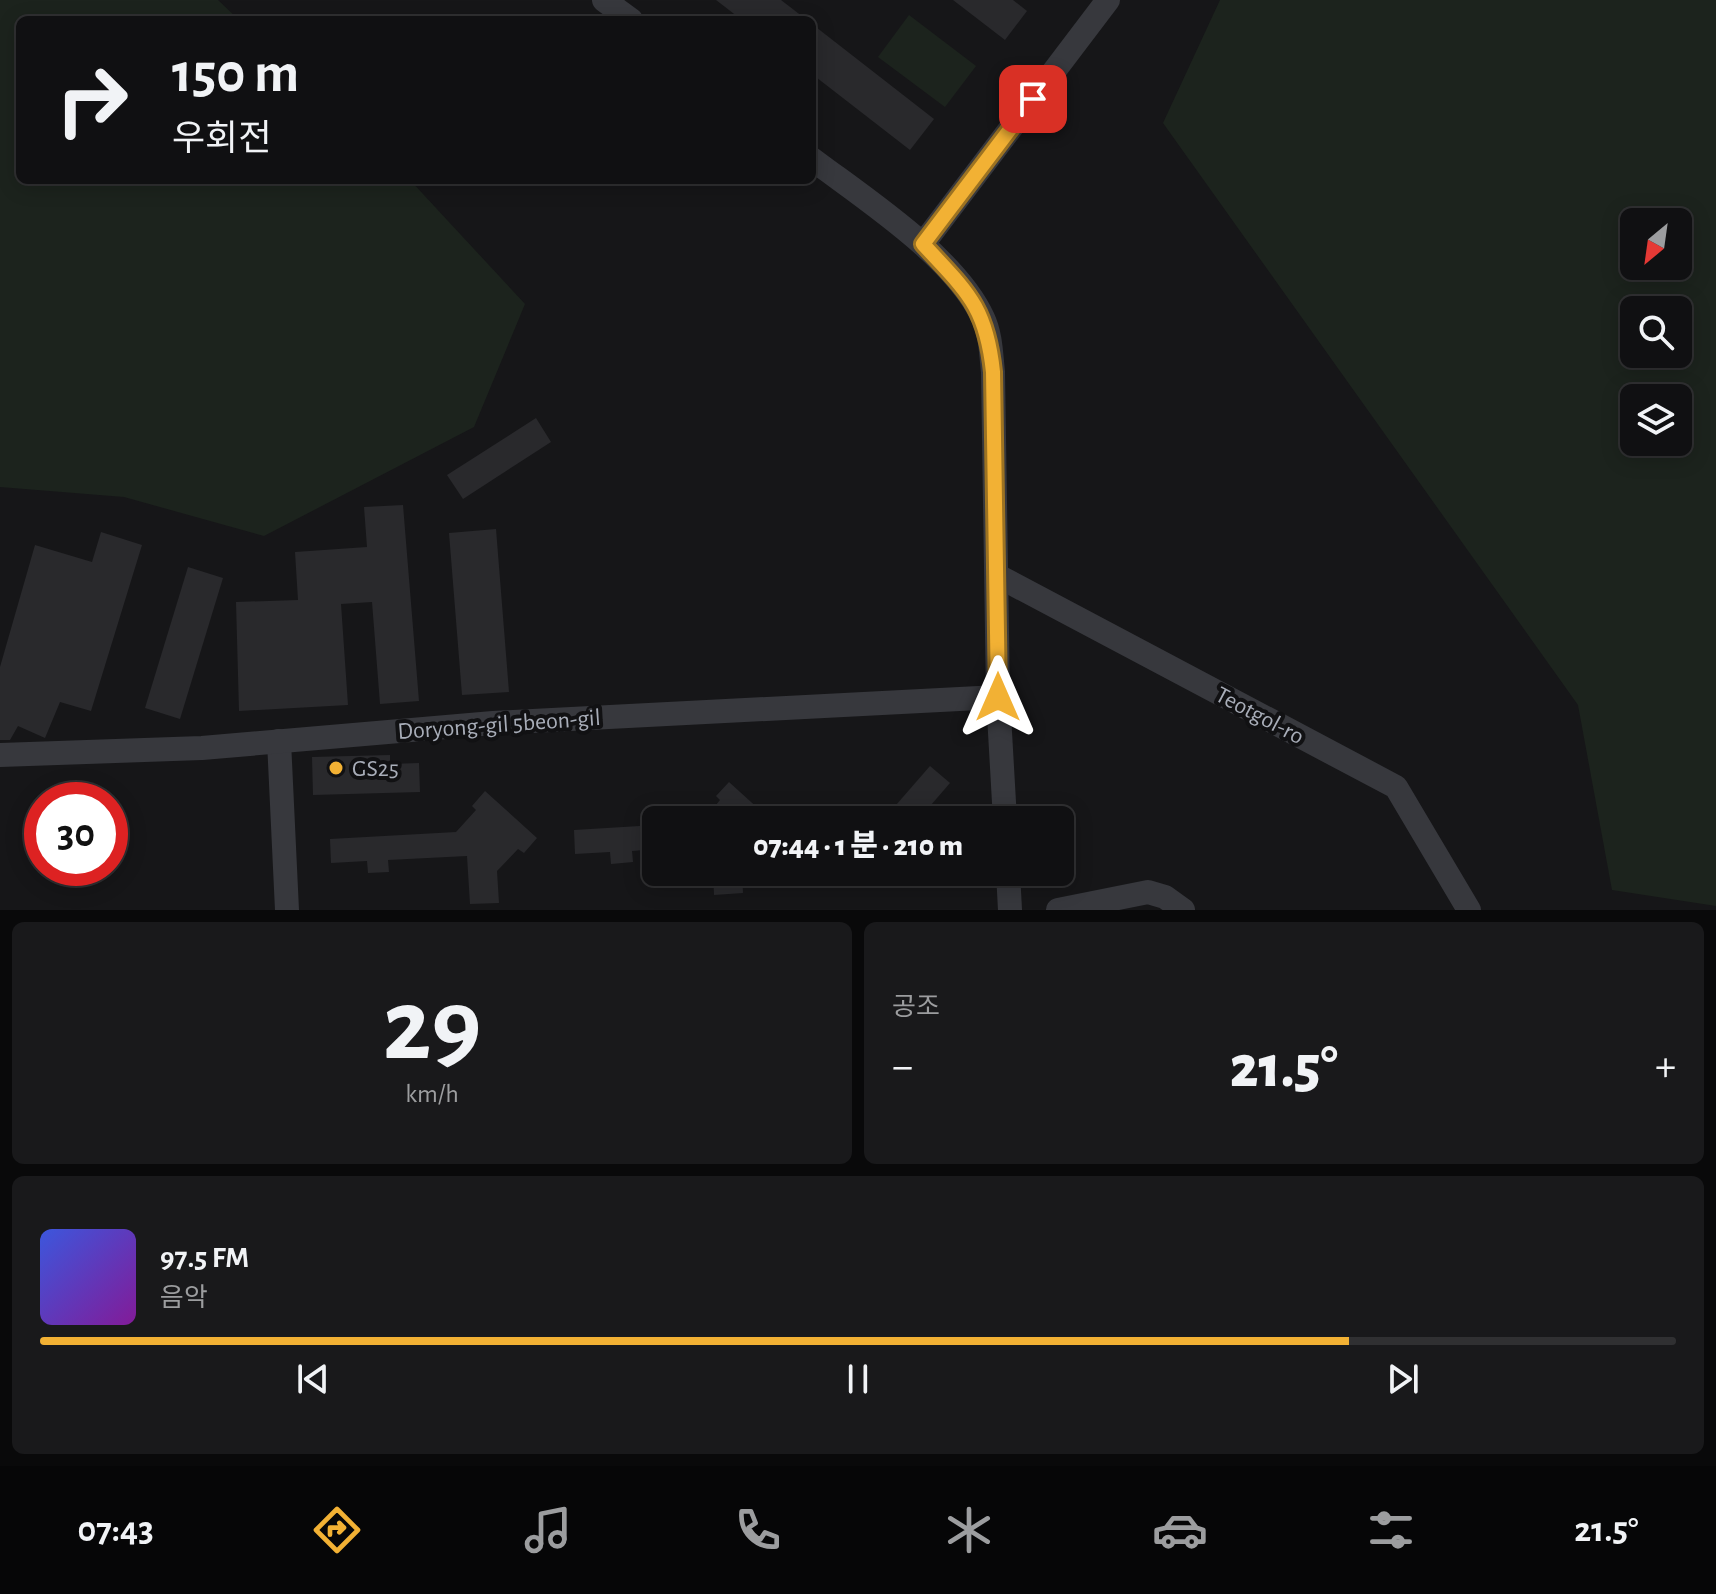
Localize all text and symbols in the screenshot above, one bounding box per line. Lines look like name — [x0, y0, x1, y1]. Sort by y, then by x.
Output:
text: 150 m — [172, 46, 299, 102]
icon: right — [40, 48, 144, 152]
pin — [999, 65, 1067, 133]
icon: arrive — [1011, 77, 1055, 121]
text: 우회전 — [172, 121, 271, 157]
north arrow — [1620, 208, 1692, 280]
map controls — [1620, 208, 1692, 456]
button: search — [1620, 296, 1692, 368]
button: layers — [1620, 384, 1692, 456]
position arrow — [956, 655, 1040, 739]
street label: Teotgol-ro — [1211, 683, 1308, 749]
street label: Doryong-gil 5beon-gil — [397, 706, 601, 744]
place label: GS25 — [352, 757, 399, 781]
marker: GS25 — [327, 759, 345, 777]
speed limit sign: 30 — [24, 782, 128, 886]
text: 07:44 · 1 분 · 210 m — [753, 831, 963, 861]
text: 29 — [382, 975, 482, 1079]
text: 공조 — [892, 994, 940, 1020]
text: 21.5° — [1230, 1038, 1338, 1098]
text: − — [892, 1045, 913, 1089]
text: + — [1655, 1045, 1676, 1089]
text: km/h — [405, 1081, 459, 1107]
text: 97.5 FM — [160, 1243, 249, 1273]
text: 음악 — [160, 1285, 208, 1311]
icon: previous — [291, 1357, 335, 1401]
icon: pause — [836, 1357, 880, 1401]
icon: next — [1381, 1357, 1425, 1401]
icon: directions — [309, 1502, 365, 1558]
icon: music — [520, 1502, 576, 1558]
icon: phone — [730, 1502, 786, 1558]
icon: climate — [941, 1502, 997, 1558]
icon: car — [1152, 1502, 1208, 1558]
icon: filters — [1363, 1502, 1419, 1558]
text: 07:43 — [77, 1512, 154, 1548]
text: 21.5° — [1574, 1512, 1638, 1548]

